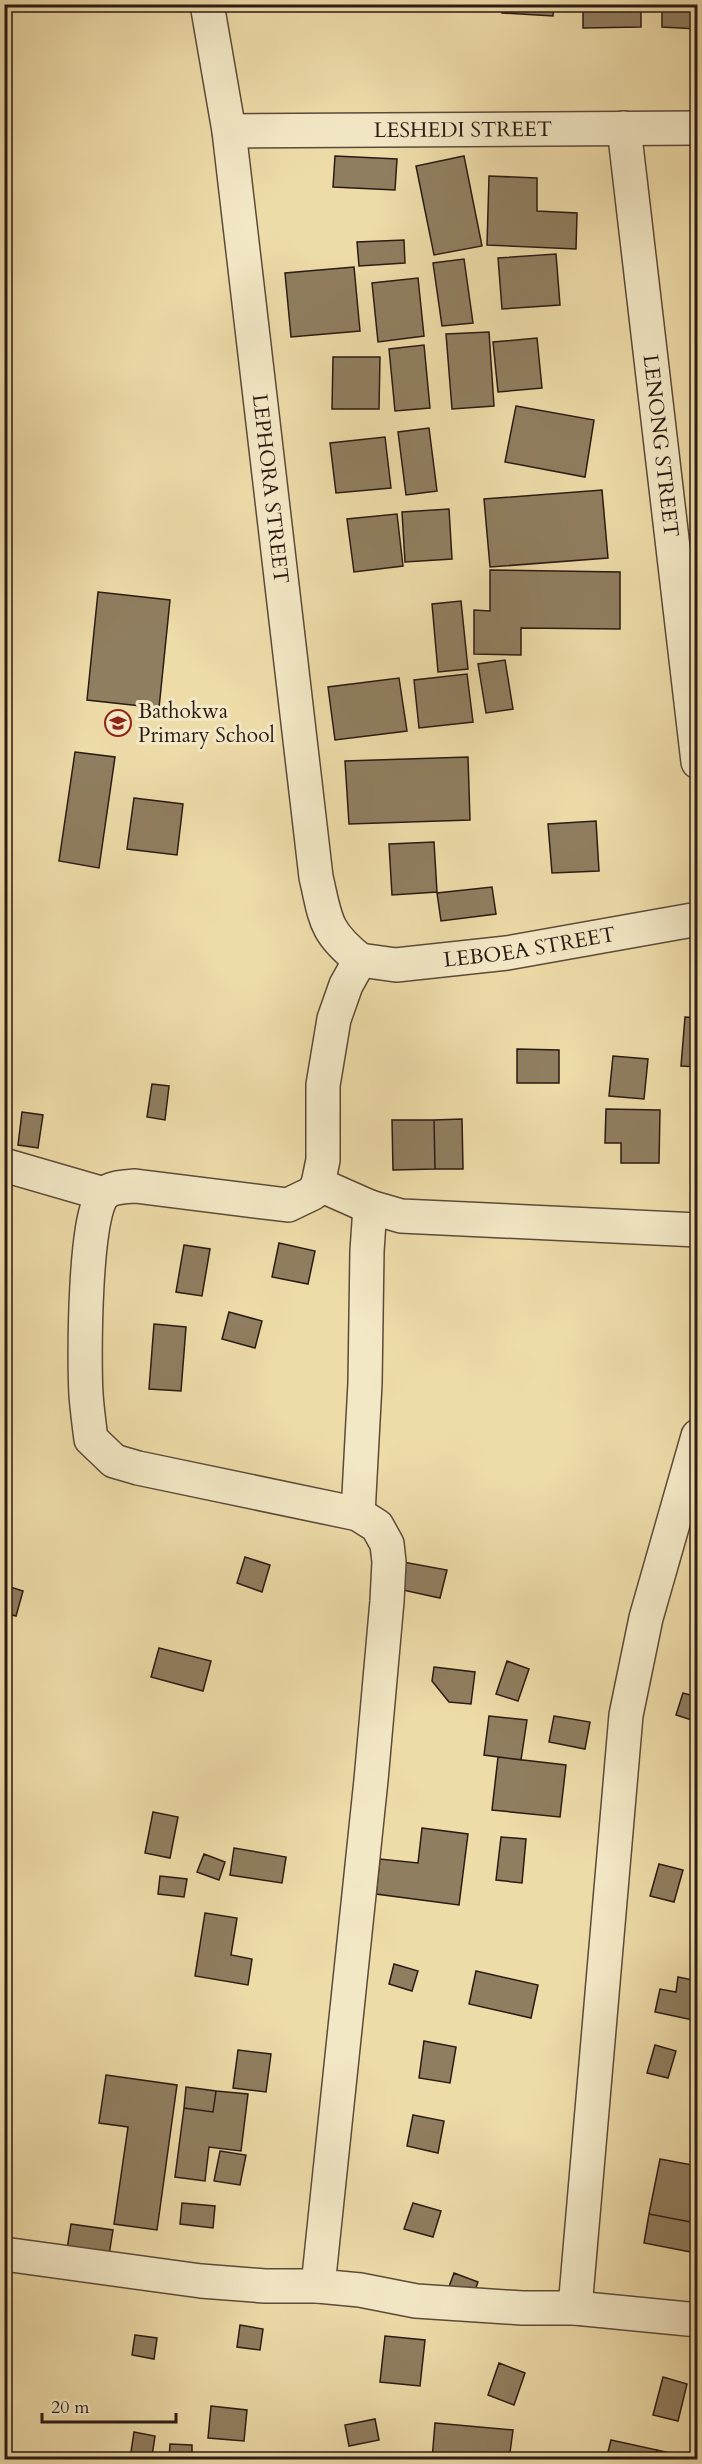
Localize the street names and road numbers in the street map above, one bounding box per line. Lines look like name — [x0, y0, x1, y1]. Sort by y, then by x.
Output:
street label: LESHEDI STREET — [374, 115, 552, 145]
street label: LENONG STREET — [636, 353, 686, 539]
street label: LEPHORA STREET — [245, 392, 296, 585]
street label: LEBOEA STREET — [442, 920, 618, 975]

